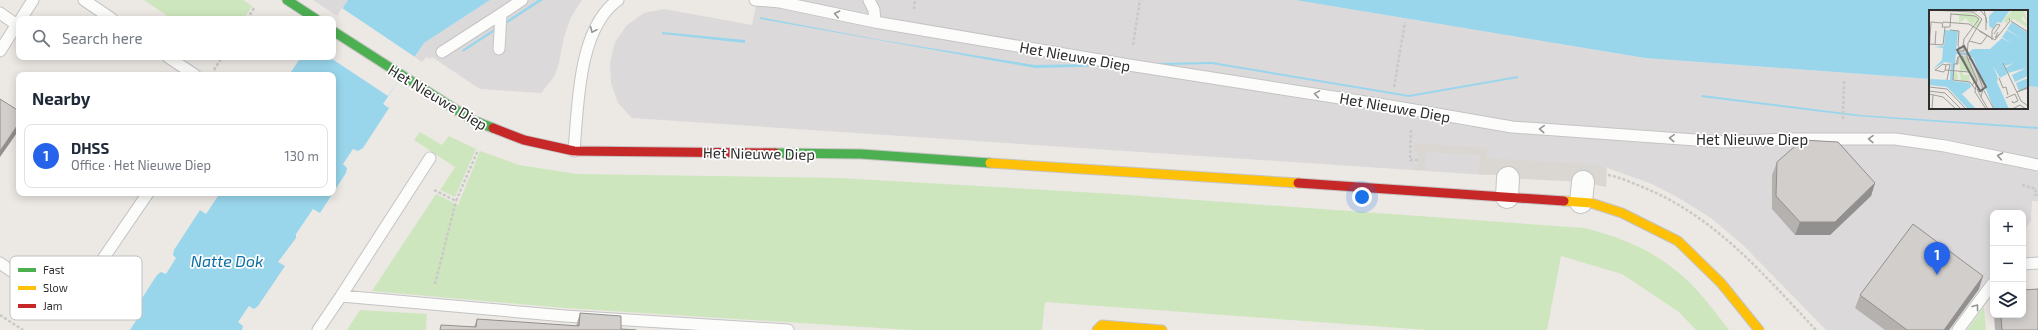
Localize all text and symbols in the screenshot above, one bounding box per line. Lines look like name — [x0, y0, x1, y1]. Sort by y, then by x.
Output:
inset map — [1929, 10, 2028, 109]
one-way arrow — [834, 11, 840, 19]
search box — [16, 16, 336, 60]
one-way arrow — [590, 26, 598, 33]
icon: search — [30, 27, 52, 49]
text: Search here — [62, 29, 143, 47]
street label: Het Nieuwe Diep — [1018, 37, 1132, 75]
street label: Het Nieuwe Diep — [385, 60, 491, 134]
text: Nearby — [32, 88, 90, 108]
street label: Het Nieuwe Diep — [1338, 88, 1452, 126]
one-way arrow — [1314, 90, 1320, 99]
one-way arrow — [1539, 125, 1545, 134]
street label: Het Nieuwe Diep — [1696, 130, 1808, 148]
one-way arrow — [1669, 134, 1675, 143]
one-way arrow — [1868, 135, 1874, 143]
text: DHSS — [71, 139, 109, 157]
street label: Het Nieuwe Diep — [703, 143, 815, 163]
text: 1 — [43, 148, 49, 164]
text: 130 m — [284, 148, 319, 164]
one-way arrow — [1997, 153, 2003, 161]
text: Office · Het Nieuwe Diep — [71, 157, 211, 173]
your location — [1352, 187, 1372, 207]
map controls — [1990, 210, 2026, 318]
button: + — [1990, 210, 2026, 246]
pin: 1 — [1924, 242, 1950, 275]
button: − — [1990, 246, 2026, 282]
water label: Natte Dok — [191, 251, 263, 270]
legend — [10, 256, 142, 320]
text: Fast — [43, 263, 65, 276]
text: Slow — [43, 281, 68, 294]
button: layers — [1990, 282, 2026, 318]
text: Jam — [43, 299, 62, 312]
one-way arrow — [1971, 304, 1978, 311]

